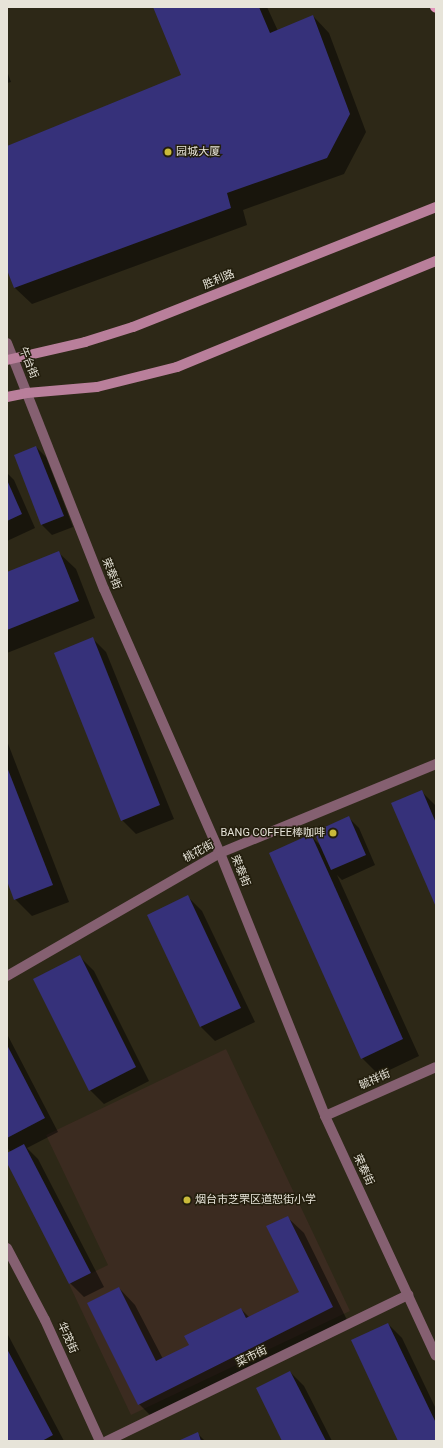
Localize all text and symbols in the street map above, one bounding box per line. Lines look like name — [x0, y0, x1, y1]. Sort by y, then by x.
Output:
place label: 园城大厦 — [176, 145, 220, 159]
marker: 园城大厦 — [163, 147, 173, 157]
street label: 胜利路 — [201, 268, 237, 292]
street label: 午台街 — [16, 345, 40, 381]
street label: 荣泰街 — [99, 556, 123, 592]
place label: BANG COFFEE棒咖啡 — [221, 826, 325, 840]
marker: BANG COFFEE棒咖啡 — [328, 828, 338, 838]
street label: 桃花街 — [181, 838, 217, 866]
street label: 荣泰街 — [228, 853, 252, 889]
street label: 毓祥街 — [357, 1067, 393, 1093]
street label: 荣泰街 — [350, 1152, 376, 1188]
place label: 烟台市芝罘区道恕街小学 — [195, 1193, 316, 1207]
marker: 烟台市芝罘区道恕街小学 — [182, 1195, 192, 1205]
street label: 华茂街 — [54, 1320, 80, 1356]
street label: 菜市街 — [234, 1344, 270, 1370]

